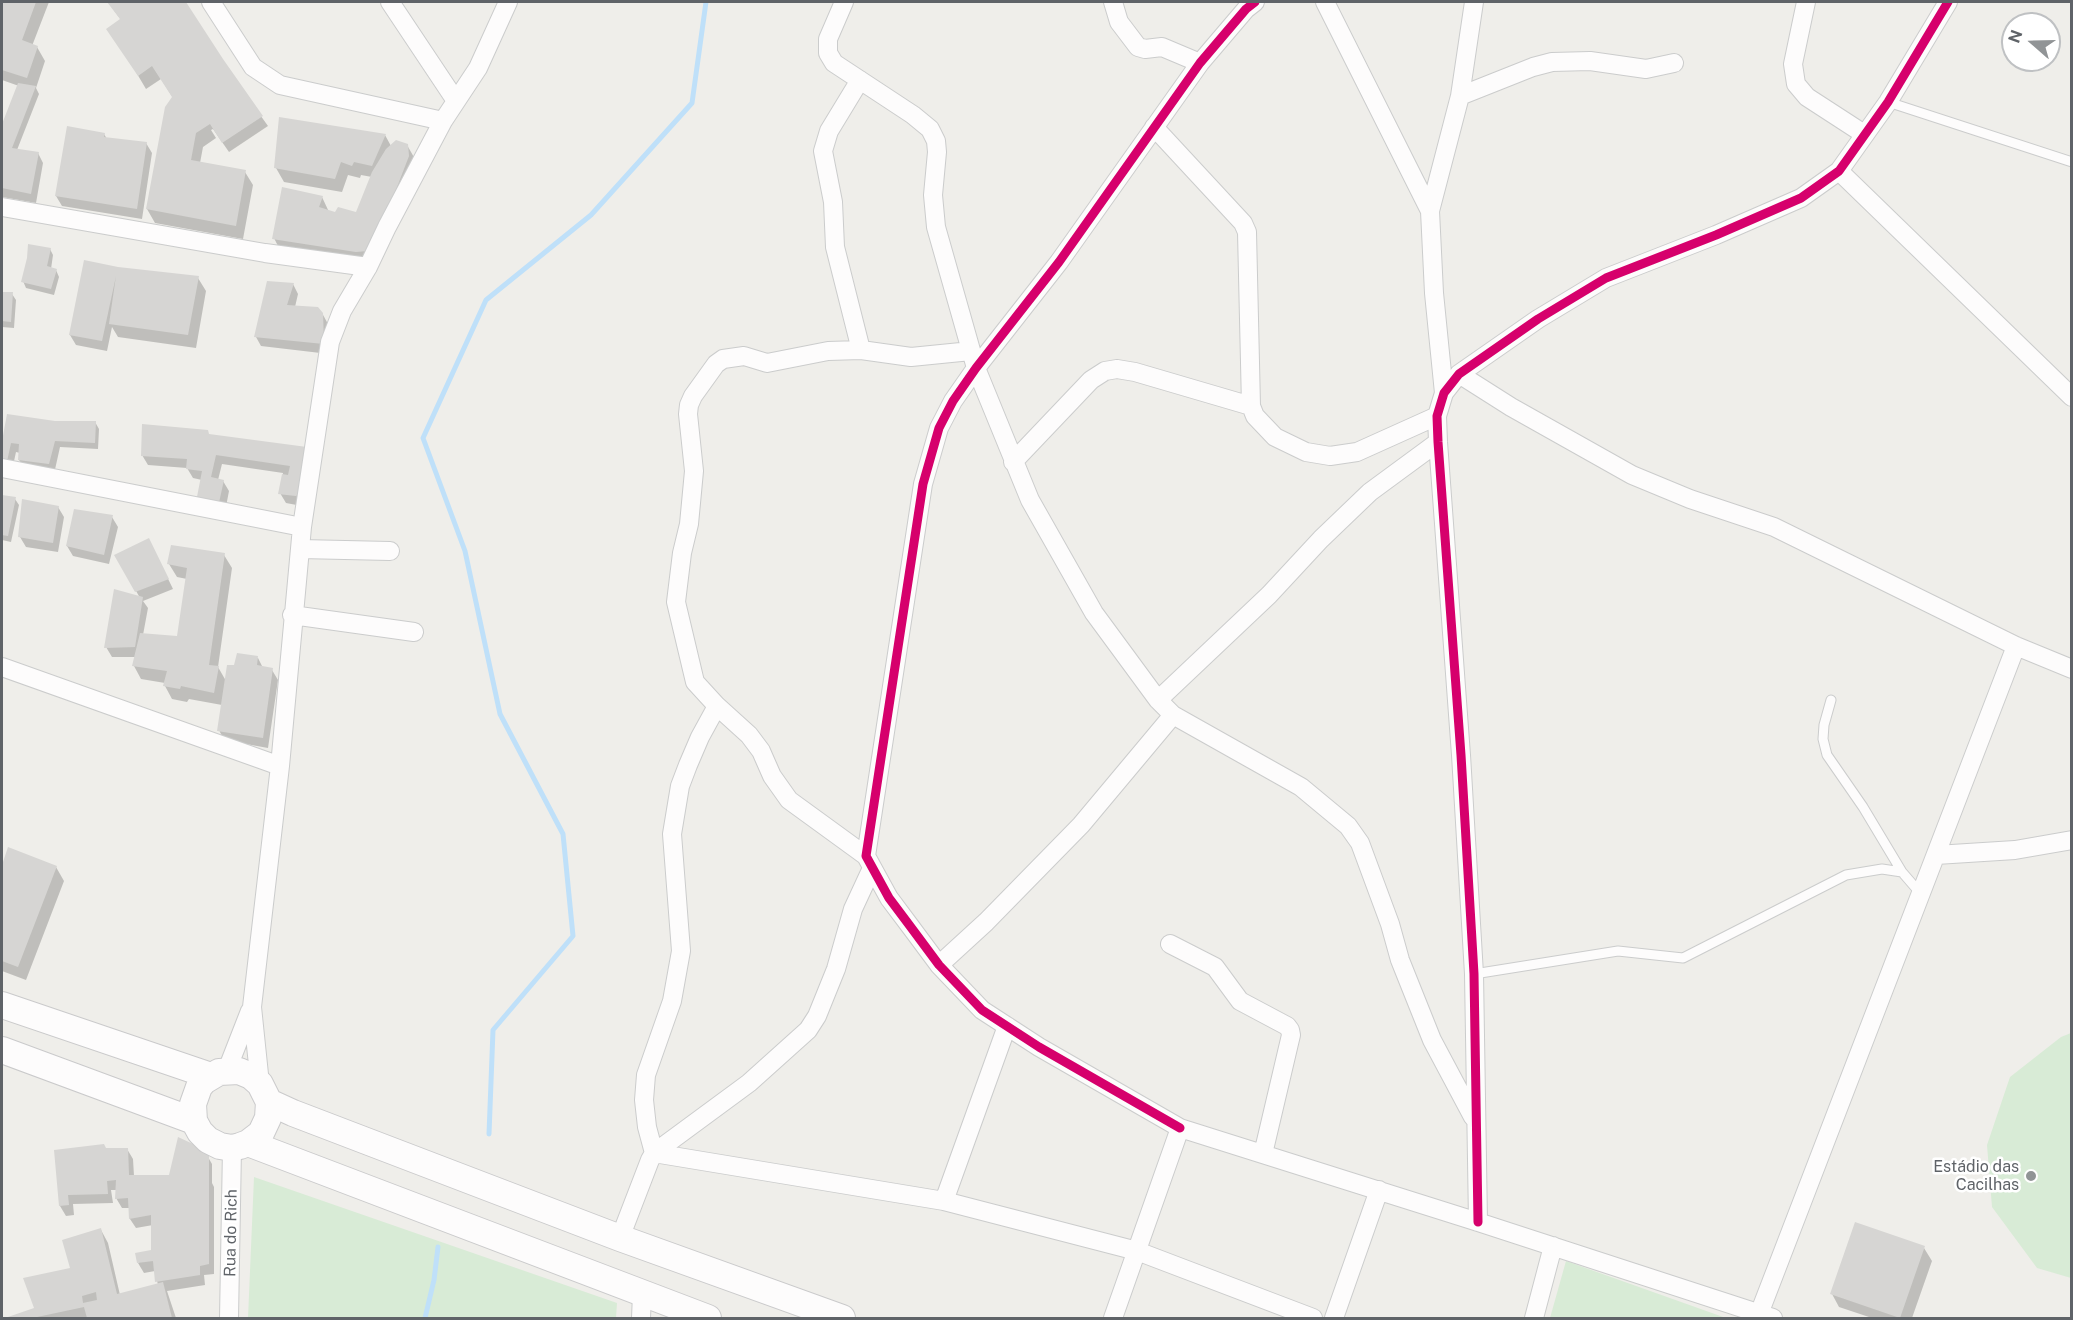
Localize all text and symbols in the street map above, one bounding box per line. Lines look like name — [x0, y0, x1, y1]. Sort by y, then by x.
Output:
north arrow — [2001, 12, 2061, 72]
text: N — [2004, 27, 2027, 45]
place label: Estádio das Cacilhas — [1933, 1157, 2019, 1195]
marker: Estádio das Cacilhas — [2024, 1169, 2038, 1183]
street label: Rua do Rich — [221, 1189, 241, 1277]

